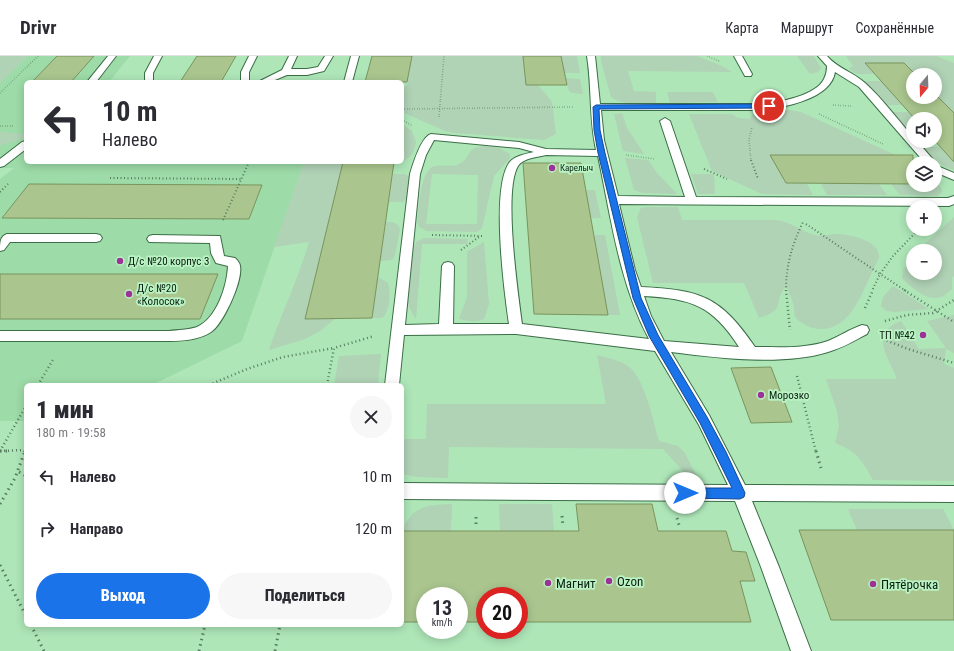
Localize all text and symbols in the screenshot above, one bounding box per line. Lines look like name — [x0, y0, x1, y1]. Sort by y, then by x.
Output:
text: Drivr — [20, 16, 57, 39]
text: Карта — [725, 20, 759, 36]
text: Маршрут — [781, 20, 833, 36]
text: Сохранённые — [855, 20, 934, 36]
north arrow — [906, 68, 942, 104]
map controls — [906, 68, 942, 280]
pin — [752, 89, 786, 123]
text: 10 m — [102, 95, 158, 128]
icon: arrive — [758, 95, 780, 117]
icon: left — [36, 96, 88, 148]
button: sound — [906, 112, 942, 148]
text: Налево — [102, 129, 158, 150]
button: layers — [906, 156, 942, 192]
marker: Карелыч — [547, 163, 557, 173]
place label: Карелыч — [560, 163, 593, 173]
button: + — [906, 200, 942, 236]
button: − — [906, 244, 942, 280]
place label: Д/с №20 корпус 3 — [128, 255, 209, 268]
marker: Д/с №20 корпус 3 — [115, 256, 125, 266]
place label: Д/с №20 «Колосок» — [137, 282, 185, 308]
marker: Д/с №20 «Колосок» — [124, 289, 134, 299]
place label: ТП №42 — [879, 329, 915, 342]
marker: ТП №42 — [918, 330, 928, 340]
place label: Морозко — [769, 389, 810, 402]
marker: Морозко — [756, 390, 766, 400]
text: 1 мин — [36, 396, 94, 424]
button: close — [350, 396, 392, 438]
text: 180 m · 19:58 — [36, 425, 106, 440]
icon: left — [36, 466, 58, 488]
text: Налево — [70, 468, 116, 486]
text: 10 m — [362, 468, 392, 486]
position arrow — [664, 472, 706, 514]
icon: right — [36, 518, 58, 540]
text: Направо — [70, 520, 123, 538]
text: 120 m — [355, 520, 392, 538]
button: Выход — [36, 573, 210, 619]
button: Поделиться — [218, 573, 392, 619]
place label: Ozon — [617, 574, 643, 589]
place label: Магнит — [556, 576, 596, 591]
marker: Ozon — [604, 576, 614, 586]
place label: Пятёрочка — [881, 577, 938, 592]
marker: Магнит — [543, 578, 553, 588]
marker: Пятёрочка — [868, 579, 878, 589]
speed limit sign: 20 — [476, 587, 528, 639]
text: 13 — [432, 596, 452, 620]
text: km/h — [432, 617, 452, 628]

